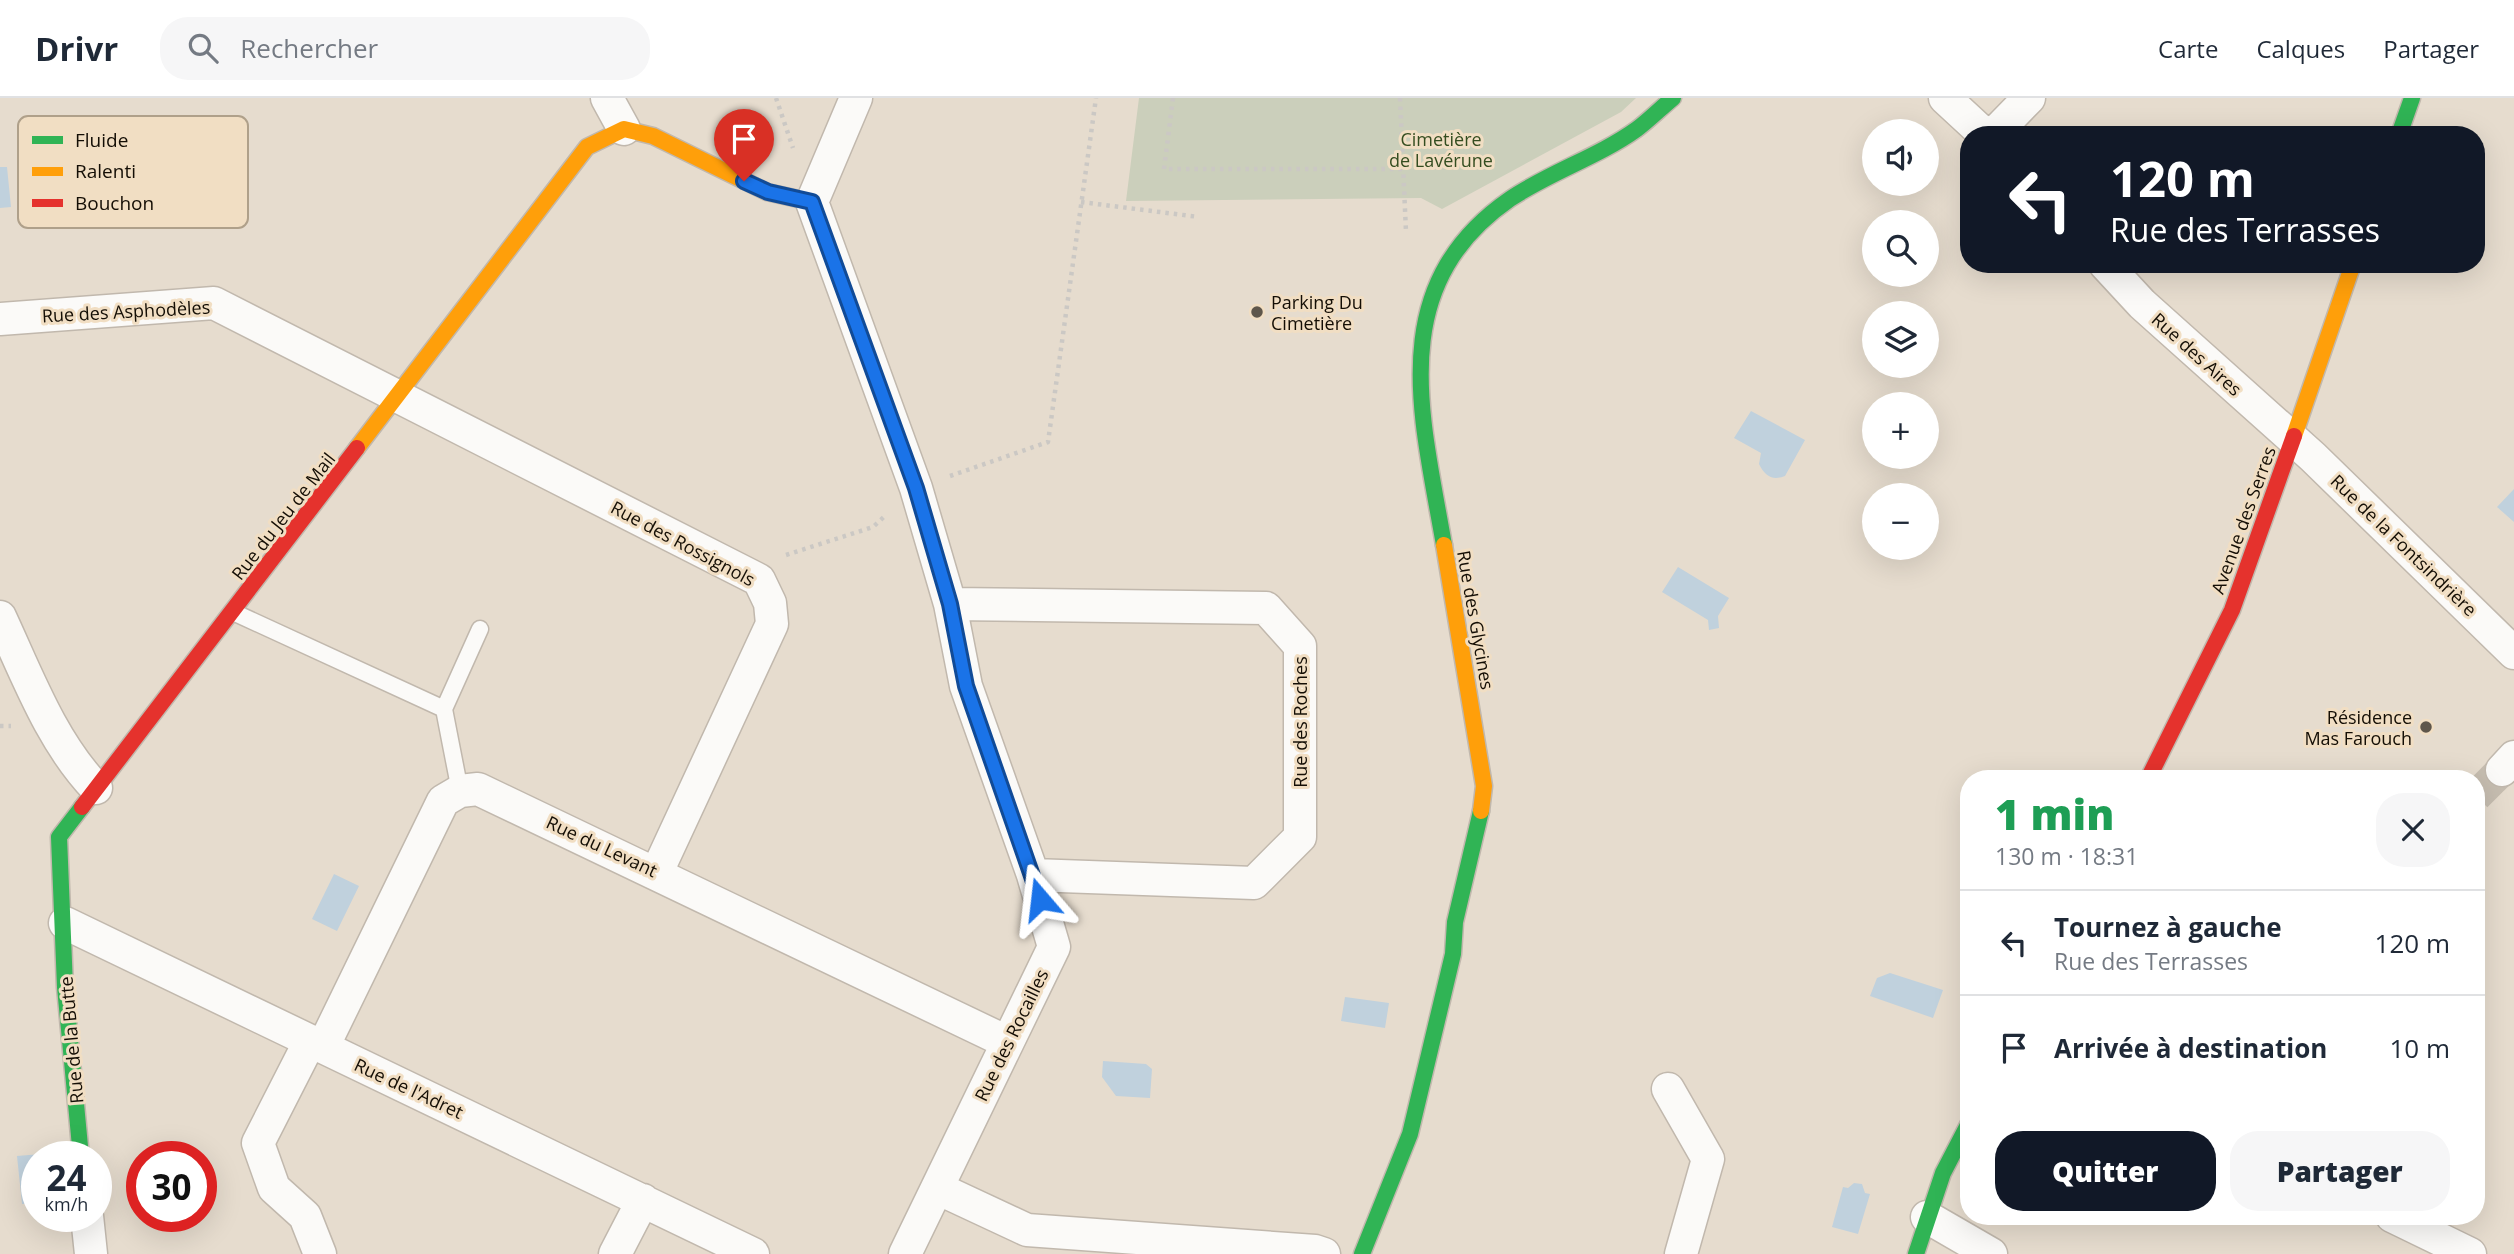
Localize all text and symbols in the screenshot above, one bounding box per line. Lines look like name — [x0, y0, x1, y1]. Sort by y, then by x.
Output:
search box — [160, 17, 650, 80]
text: Drivr — [35, 26, 118, 71]
icon: search — [184, 29, 222, 67]
text: Rechercher — [240, 30, 378, 66]
text: Carte — [2158, 32, 2218, 65]
text: Calques — [2256, 32, 2345, 65]
text: Partager — [2383, 32, 2479, 65]
pin — [714, 109, 774, 181]
legend — [18, 116, 248, 228]
map controls — [1862, 119, 1939, 560]
button: sound — [1862, 119, 1939, 196]
icon: arrive — [725, 120, 763, 158]
text: Fluide — [75, 127, 128, 153]
park label: Cimetière de Lavérune — [1389, 127, 1493, 172]
text: 120 m — [2110, 145, 2255, 211]
icon: left — [1995, 154, 2086, 245]
text: Ralenti — [75, 158, 136, 184]
text: Bouchon — [75, 190, 154, 216]
text: Rue des Terrasses — [2110, 208, 2380, 251]
button: search — [1862, 210, 1939, 287]
place label: Parking Du Cimetière — [1271, 290, 1363, 335]
street label: Rue des Asphodèles — [41, 295, 211, 327]
button: layers — [1862, 301, 1939, 378]
marker: Parking Du Cimetière — [1249, 304, 1265, 320]
street label: Rue des Aires — [2147, 307, 2247, 401]
button: + — [1862, 392, 1939, 469]
street label: Avenue des Serres — [2205, 443, 2281, 597]
street label: Rue du Jeu de Mail — [226, 447, 340, 585]
street label: Rue de la Fontsindrière — [2326, 469, 2482, 621]
button: − — [1862, 483, 1939, 560]
street label: Rue des Rossignols — [607, 495, 759, 591]
street label: Rue des Glycines — [1452, 549, 1500, 691]
street label: Rue des Roches — [1288, 656, 1312, 788]
place label: Résidence Mas Farouch — [2304, 705, 2412, 750]
marker: Résidence Mas Farouch — [2418, 719, 2434, 735]
text: 1 min — [1995, 785, 2114, 842]
button: close — [2376, 793, 2450, 867]
street label: Rue du Levant — [543, 810, 661, 882]
text: 130 m · 18:31 — [1995, 840, 2138, 872]
position arrow — [1003, 862, 1077, 936]
text: Tournez à gauche — [2054, 909, 2282, 945]
icon: left — [1995, 924, 2033, 962]
text: 120 m — [2375, 925, 2450, 961]
text: Rue des Terrasses — [2054, 945, 2248, 977]
street label: Rue des Rocailles — [969, 965, 1053, 1105]
street label: Rue de la Butte — [53, 975, 89, 1105]
icon: arrive — [1995, 1029, 2033, 1067]
text: Arrivée à destination — [2054, 1030, 2327, 1066]
text: 10 m — [2389, 1030, 2450, 1066]
street label: Rue de l'Adret — [351, 1052, 467, 1124]
button: Quitter — [1995, 1131, 2216, 1211]
button: Partager — [2230, 1131, 2450, 1211]
speed limit sign: 30 — [126, 1141, 217, 1232]
text: 24 — [46, 1154, 87, 1201]
text: km/h — [45, 1192, 88, 1216]

